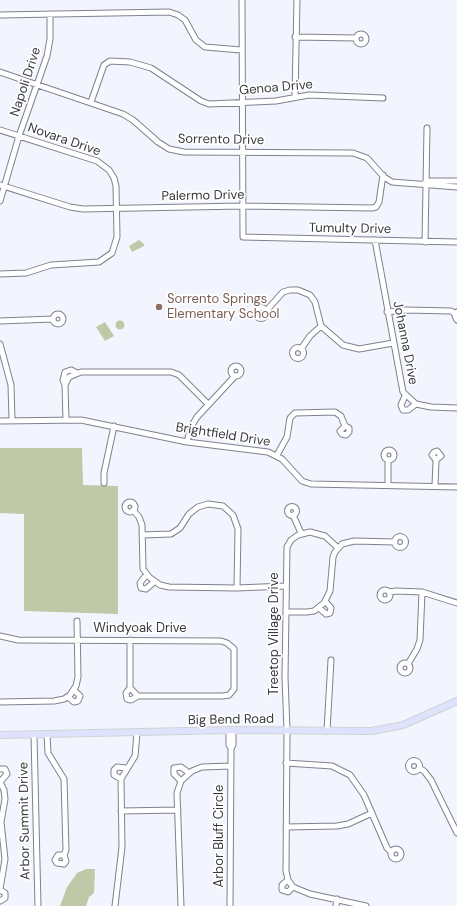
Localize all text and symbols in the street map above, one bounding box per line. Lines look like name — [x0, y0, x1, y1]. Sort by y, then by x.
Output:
street label: Napoli Drive — [7, 45, 45, 119]
street label: Genoa Drive — [239, 77, 313, 99]
street label: Novara Drive — [25, 120, 103, 160]
street label: Sorrento Drive — [178, 131, 264, 149]
street label: Palermo Drive — [161, 187, 245, 205]
street label: Tumulty Drive — [309, 220, 391, 238]
place label: Sorrento Springs Elementary School — [167, 292, 279, 323]
street label: Johanna Drive — [389, 300, 421, 386]
marker: Sorrento Springs Elementary School — [154, 302, 164, 312]
street label: Brightfield Drive — [175, 420, 271, 450]
street label: Treetop Village Drive — [267, 572, 283, 696]
street label: Windyoak Drive — [93, 621, 187, 637]
street label: Big Bend Road — [188, 711, 274, 729]
street label: Arbor Summit Drive — [16, 762, 34, 880]
street label: Arbor Bluff Circle — [212, 785, 228, 887]

